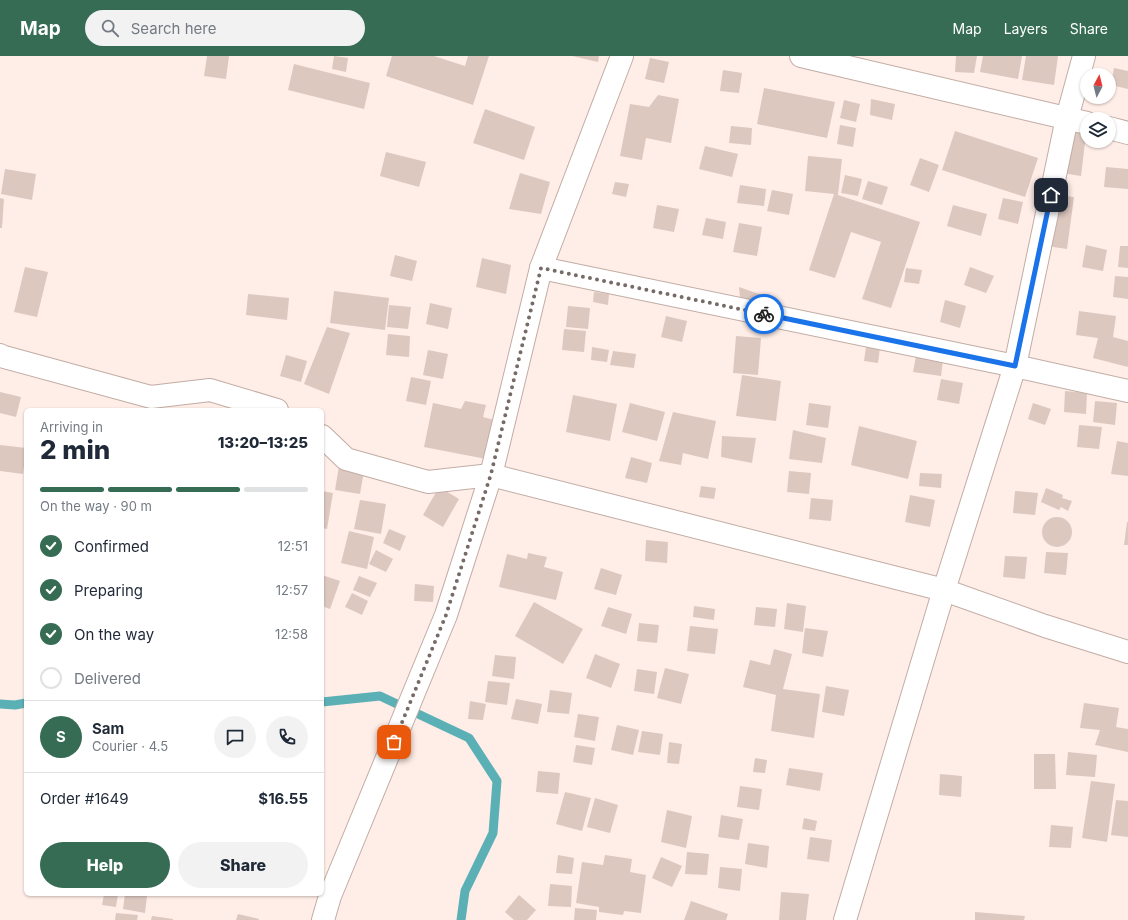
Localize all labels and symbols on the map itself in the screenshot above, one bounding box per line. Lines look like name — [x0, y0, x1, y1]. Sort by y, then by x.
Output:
north arrow — [1080, 68, 1116, 104]
pin — [1034, 178, 1068, 212]
courier — [744, 294, 784, 334]
pin — [377, 725, 411, 759]

